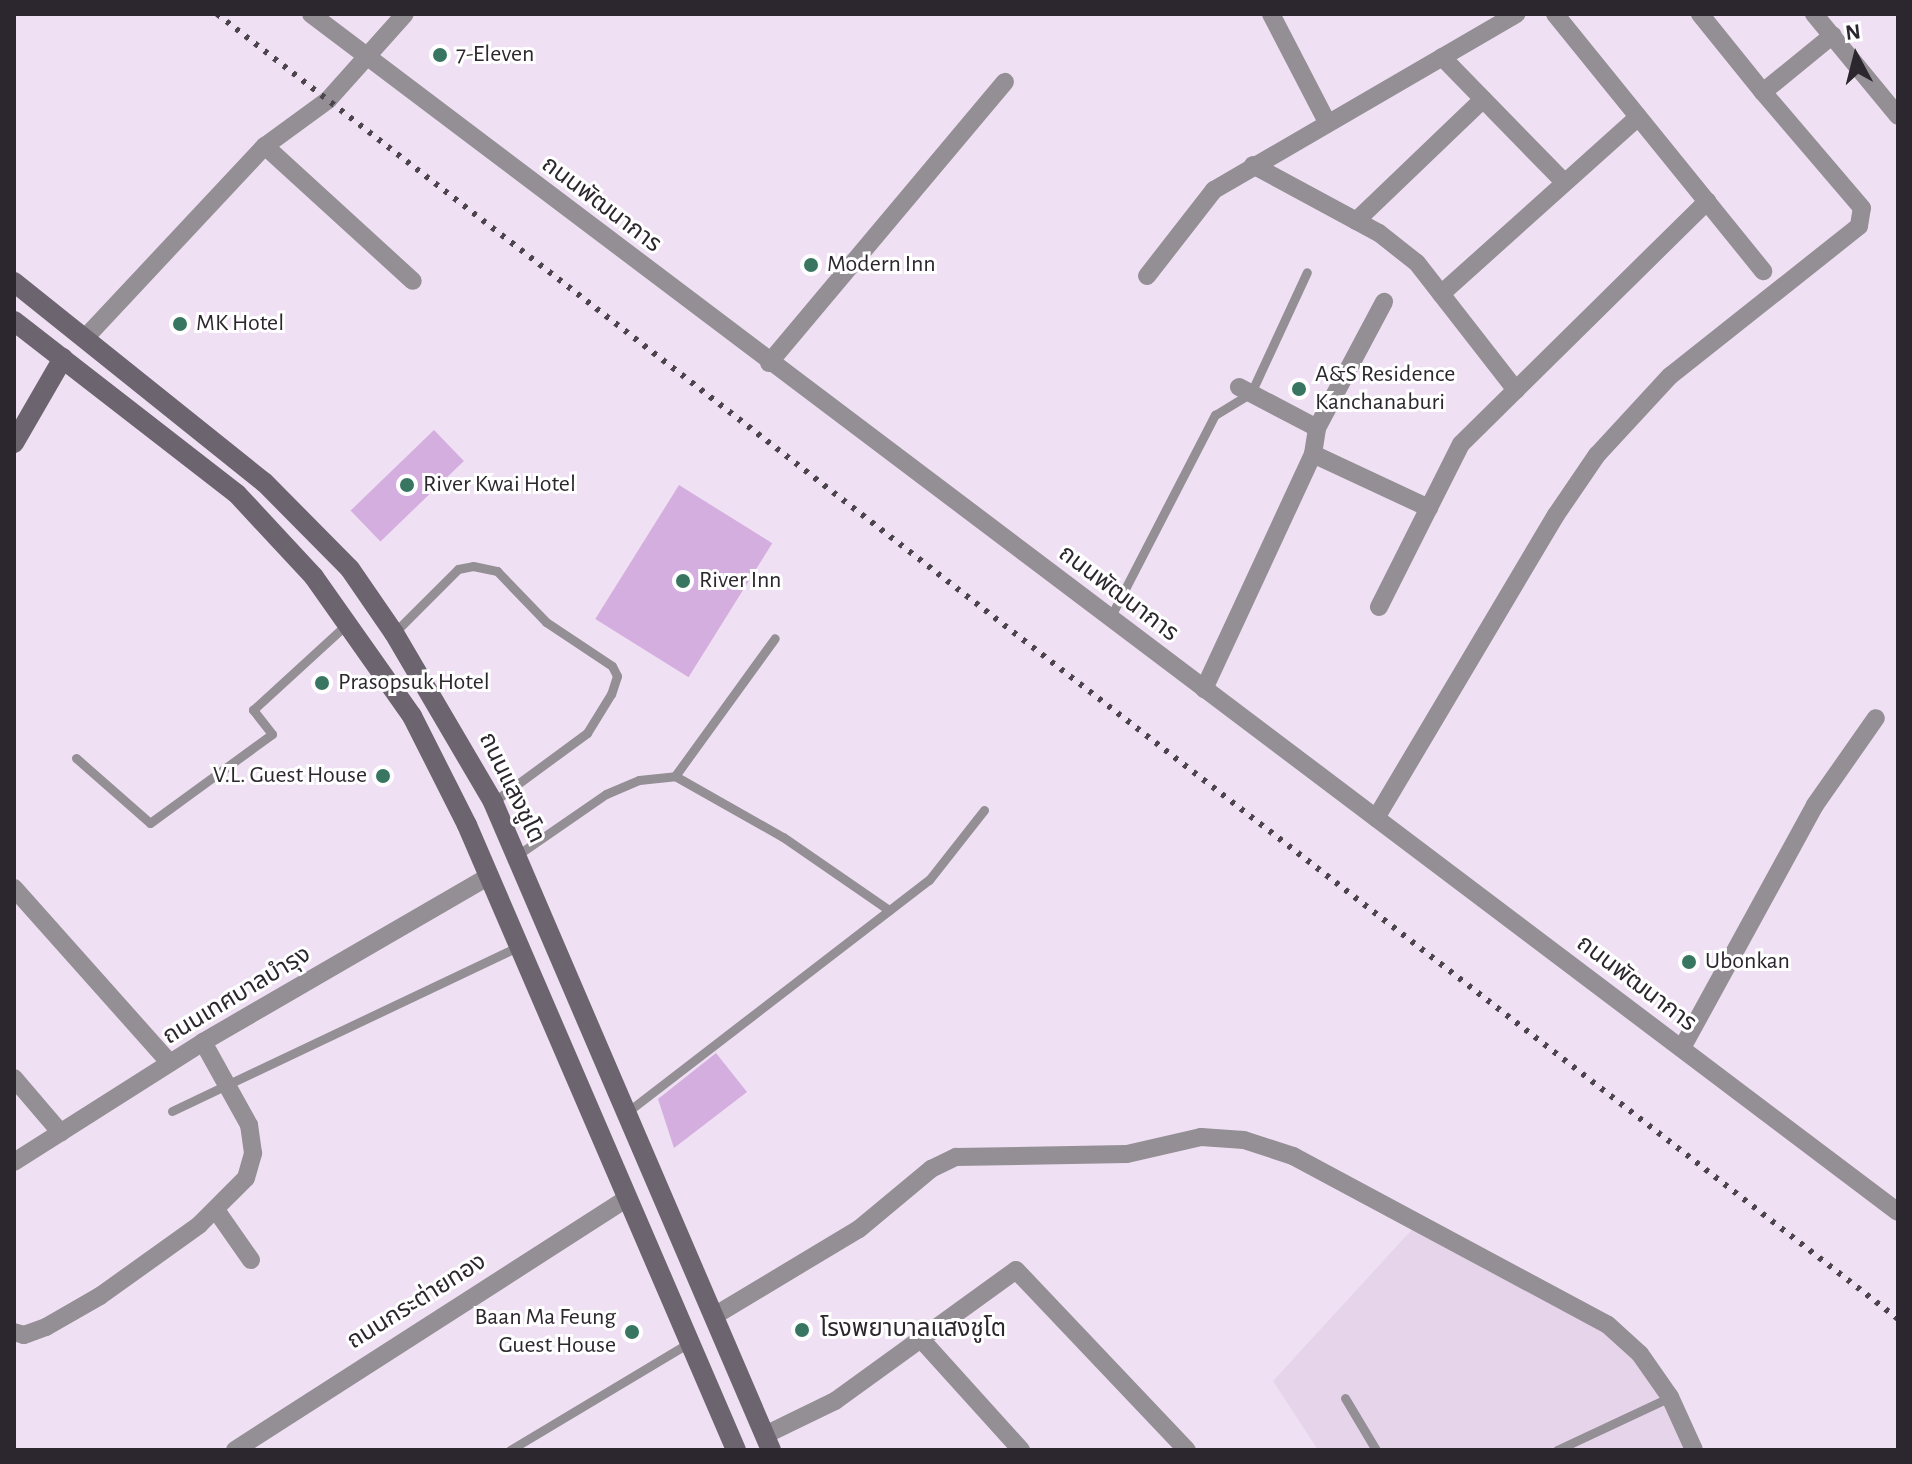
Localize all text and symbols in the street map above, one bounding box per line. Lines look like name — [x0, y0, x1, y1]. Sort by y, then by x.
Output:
north arrow — [1816, 16, 1896, 96]
text: N — [1844, 20, 1862, 44]
place label: 7-Eleven — [456, 41, 534, 69]
marker: 7-Eleven — [431, 46, 449, 64]
street label: ถนนพัฒนาการ — [535, 151, 667, 259]
place label: Modern Inn — [827, 251, 936, 279]
marker: Modern Inn — [802, 256, 820, 274]
place label: MK Hotel — [196, 310, 284, 338]
marker: MK Hotel — [171, 315, 189, 333]
place label: A&S Residence Kanchanaburi — [1315, 361, 1455, 417]
marker: A&S Residence Kanchanaburi — [1290, 380, 1308, 398]
place label: River Kwai Hotel — [423, 471, 576, 499]
marker: River Kwai Hotel — [398, 476, 416, 494]
street label: ถนนพัฒนาการ — [1052, 540, 1184, 648]
place label: River Inn — [699, 567, 781, 595]
marker: River Inn — [674, 572, 692, 590]
place label: Prasopsuk Hotel — [338, 669, 490, 697]
marker: Prasopsuk Hotel — [313, 674, 331, 692]
street label: ถนนแสงชูโต — [472, 728, 550, 848]
place label: V.L. Guest House — [213, 762, 367, 790]
marker: V.L. Guest House — [374, 767, 392, 785]
street label: ถนนพัฒนาการ — [1570, 930, 1702, 1038]
street label: ถนนเทศบาลบำรุง — [158, 941, 316, 1051]
place label: Ubonkan — [1705, 948, 1790, 976]
marker: Ubonkan — [1680, 953, 1698, 971]
street label: ถนนกระต่ายทอง — [342, 1248, 492, 1356]
place label: Baan Ma Feung Guest House — [474, 1304, 616, 1360]
place label: โรงพยาบาลแสงชูโต — [820, 1316, 1006, 1344]
marker: โรงพยาบาลแสงชูโต — [791, 1319, 813, 1341]
marker: Baan Ma Feung Guest House — [623, 1323, 641, 1341]

